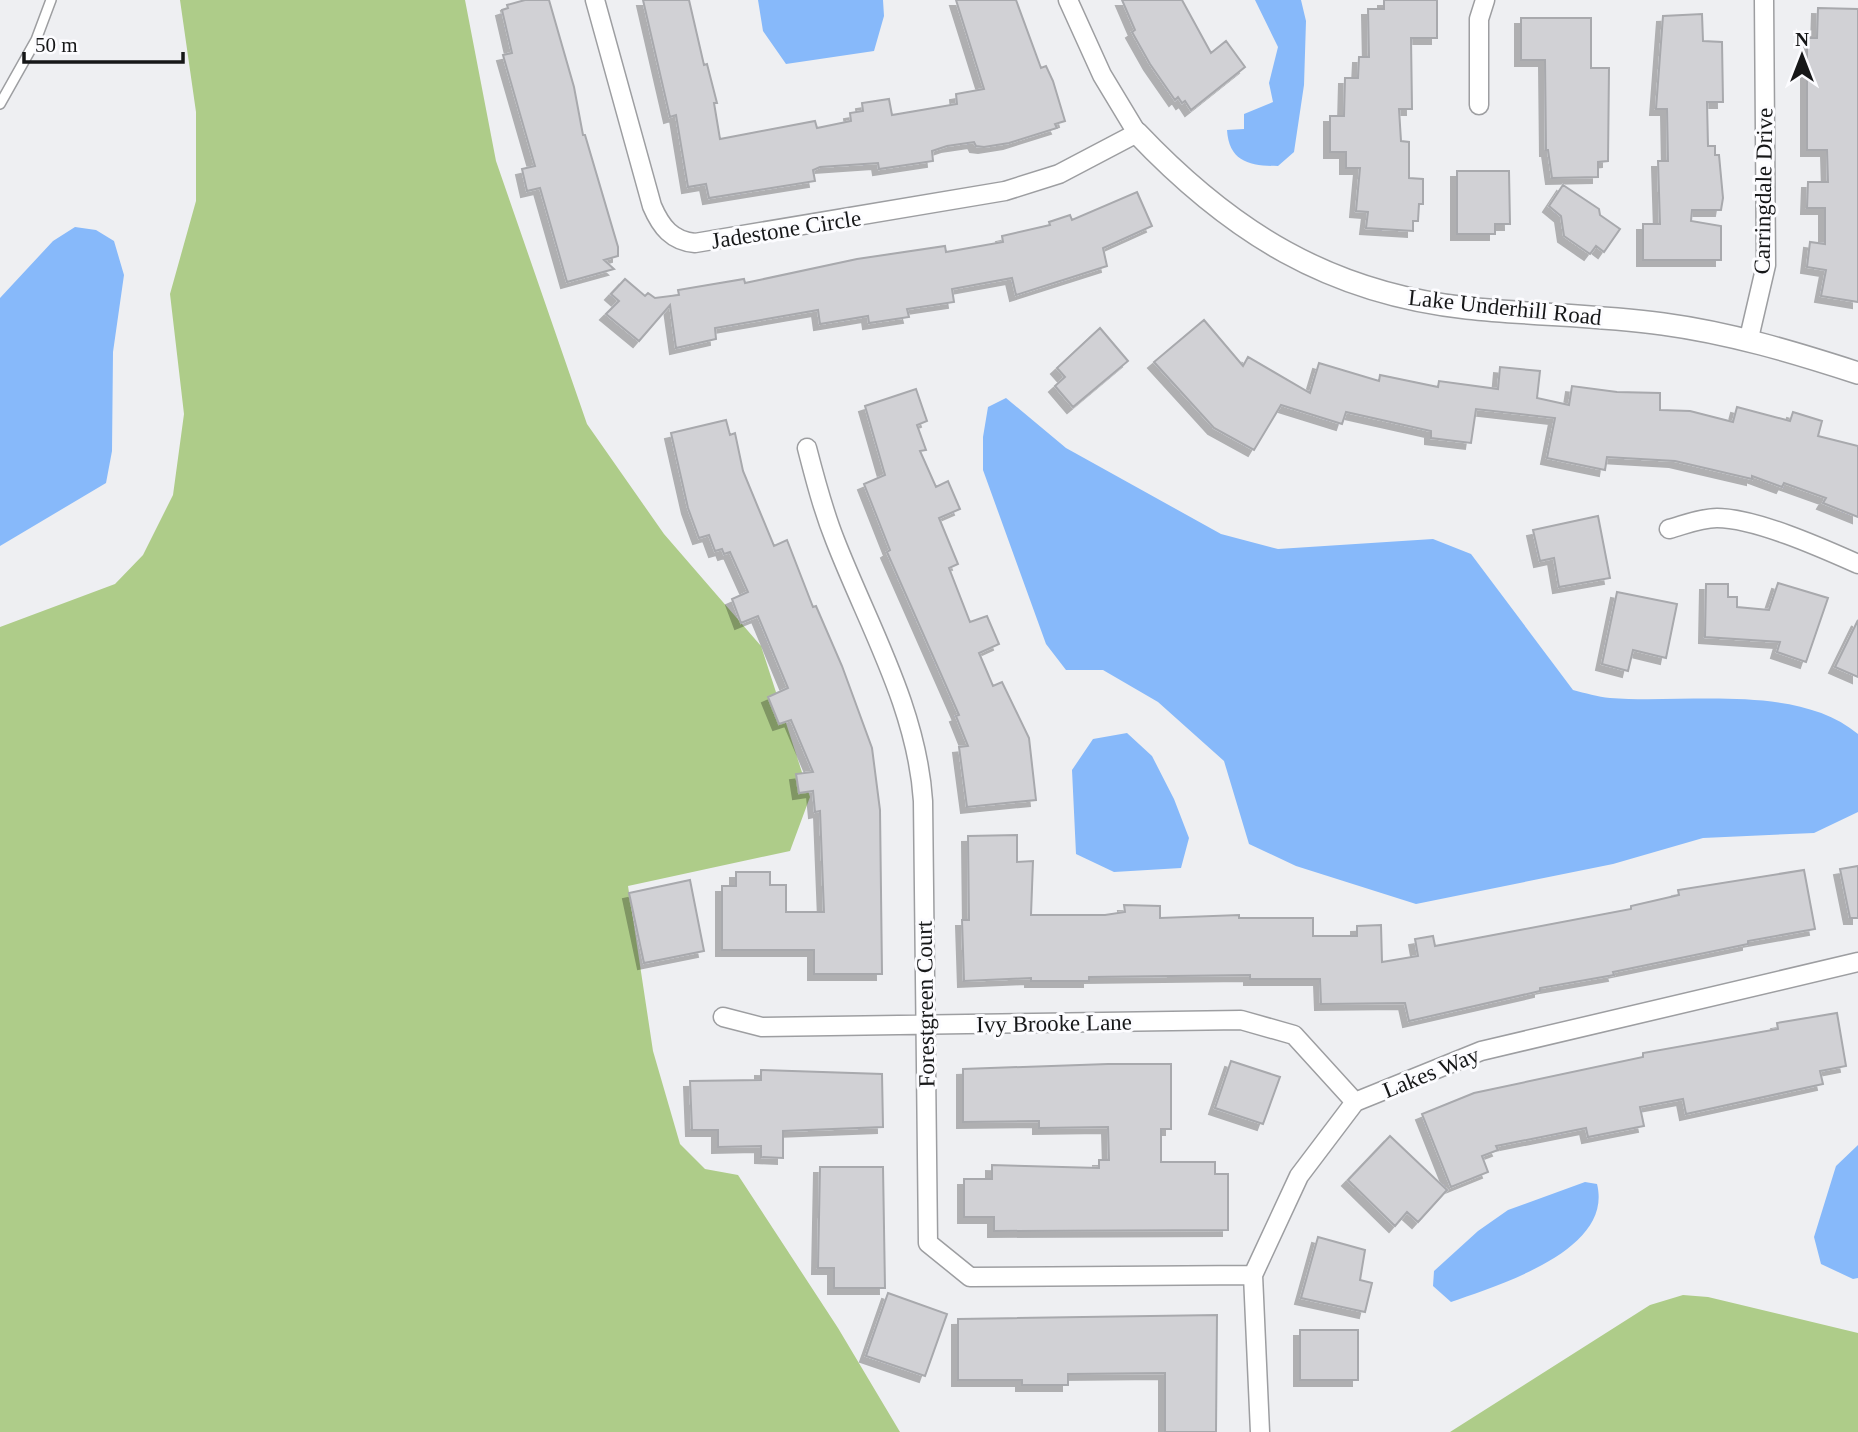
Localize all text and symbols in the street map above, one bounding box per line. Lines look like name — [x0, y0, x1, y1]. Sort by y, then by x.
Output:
scale bar — [24, 21, 184, 65]
north arrow — [1767, 21, 1837, 91]
text: N — [1795, 29, 1809, 50]
text: 50 m — [35, 33, 78, 57]
street label: Carringdale Drive — [1750, 107, 1777, 275]
street label: Jadestone Circle — [709, 205, 863, 254]
street label: Lake Underhill Road — [1407, 285, 1603, 330]
street label: Forestgreen Court — [912, 920, 939, 1088]
street label: Ivy Brooke Lane — [976, 1010, 1132, 1037]
street label: Lakes Way — [1379, 1042, 1484, 1103]

